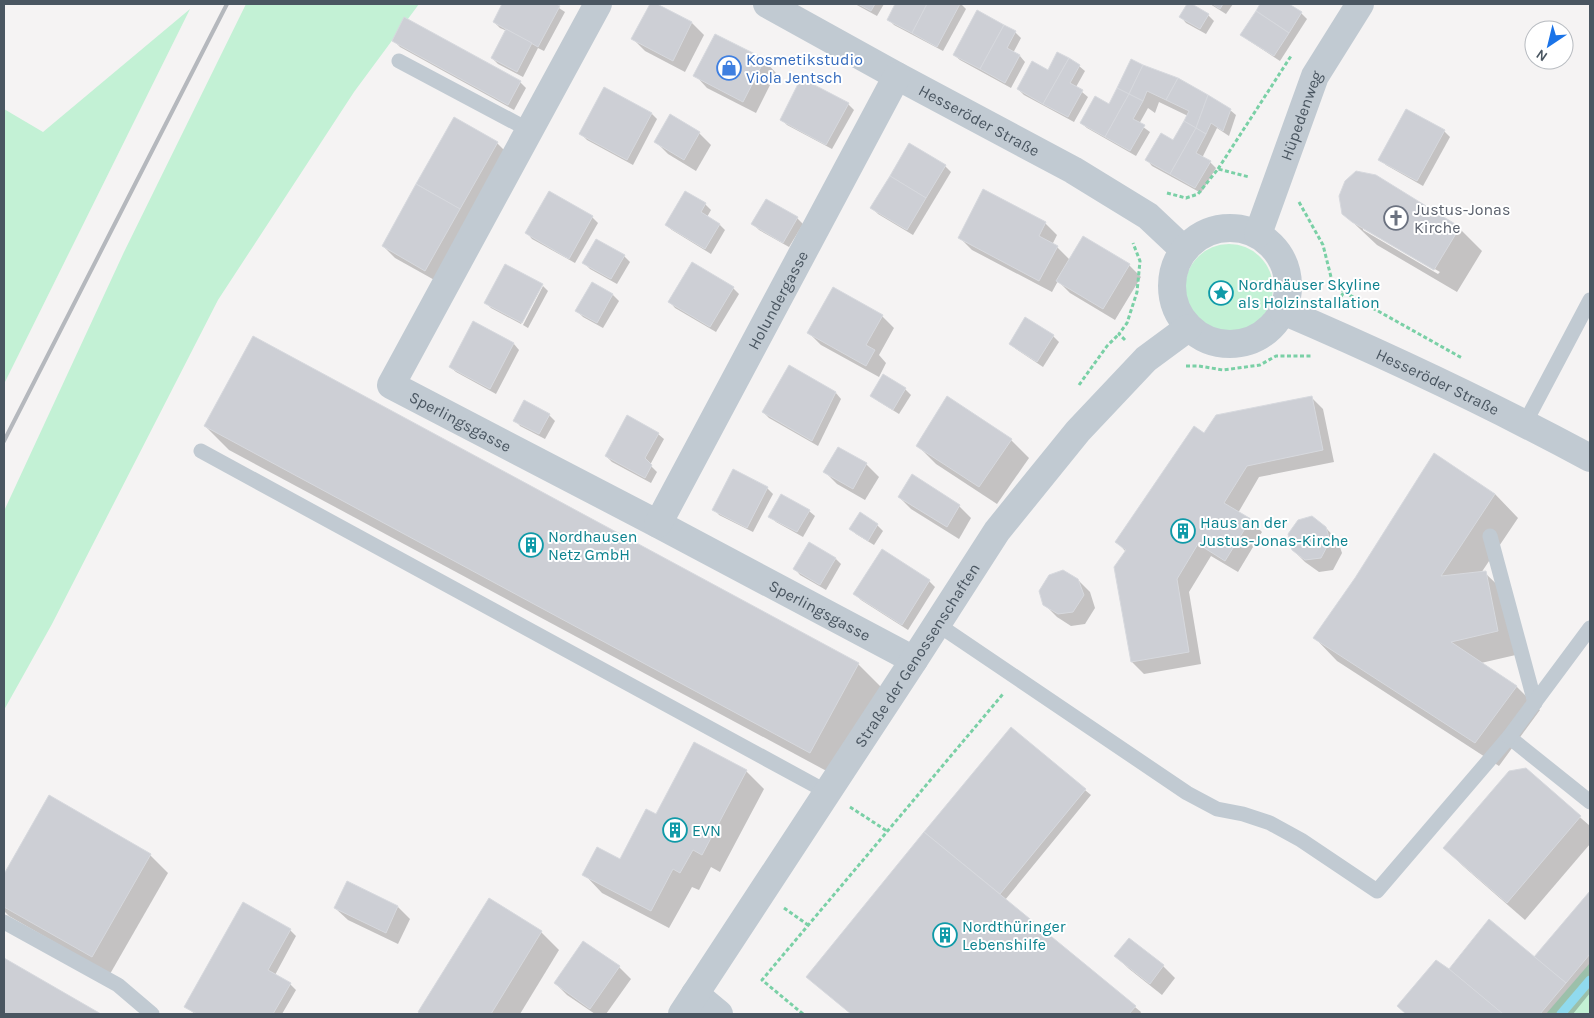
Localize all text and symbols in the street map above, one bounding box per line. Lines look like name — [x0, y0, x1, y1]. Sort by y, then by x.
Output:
north arrow — [1524, 20, 1574, 70]
text: N — [1533, 45, 1551, 65]
place label: Kosmetikstudio Viola Jentsch — [746, 50, 863, 87]
shop icon: Kosmetikstudio Viola Jentsch — [716, 55, 742, 81]
street label: Hüpedenweg — [1276, 67, 1326, 163]
street label: Hesseröder Straße — [915, 80, 1043, 160]
place label: Justus-Jonas Kirche — [1414, 200, 1510, 237]
church icon: Justus-Jonas Kirche — [1383, 205, 1409, 231]
street label: Holundergasse — [744, 247, 812, 353]
place label: Nordhäuser Skyline als Holzinstallation — [1238, 275, 1380, 312]
place icon: Nordhäuser Skyline als Holzinstallation — [1208, 280, 1234, 306]
street label: Hesseröder Straße — [1373, 344, 1502, 419]
street label: Sperlingsgasse — [406, 387, 515, 456]
place label: Haus an der Justus-Jonas-Kirche — [1200, 513, 1348, 550]
building icon: Haus an der Justus-Jonas-Kirche — [1170, 518, 1196, 544]
place label: Nordhausen Netz GmbH — [548, 527, 637, 564]
building icon: Nordhausen Netz GmbH — [518, 532, 544, 558]
street label: Straße der Genossenschaften — [851, 560, 984, 751]
street label: Sperlingsgasse — [766, 576, 874, 645]
building icon: EVN — [662, 817, 688, 843]
place label: EVN — [692, 821, 721, 840]
place label: Nordthüringer Lebenshilfe — [962, 917, 1066, 954]
building icon: Nordthüringer Lebenshilfe — [932, 922, 958, 948]

